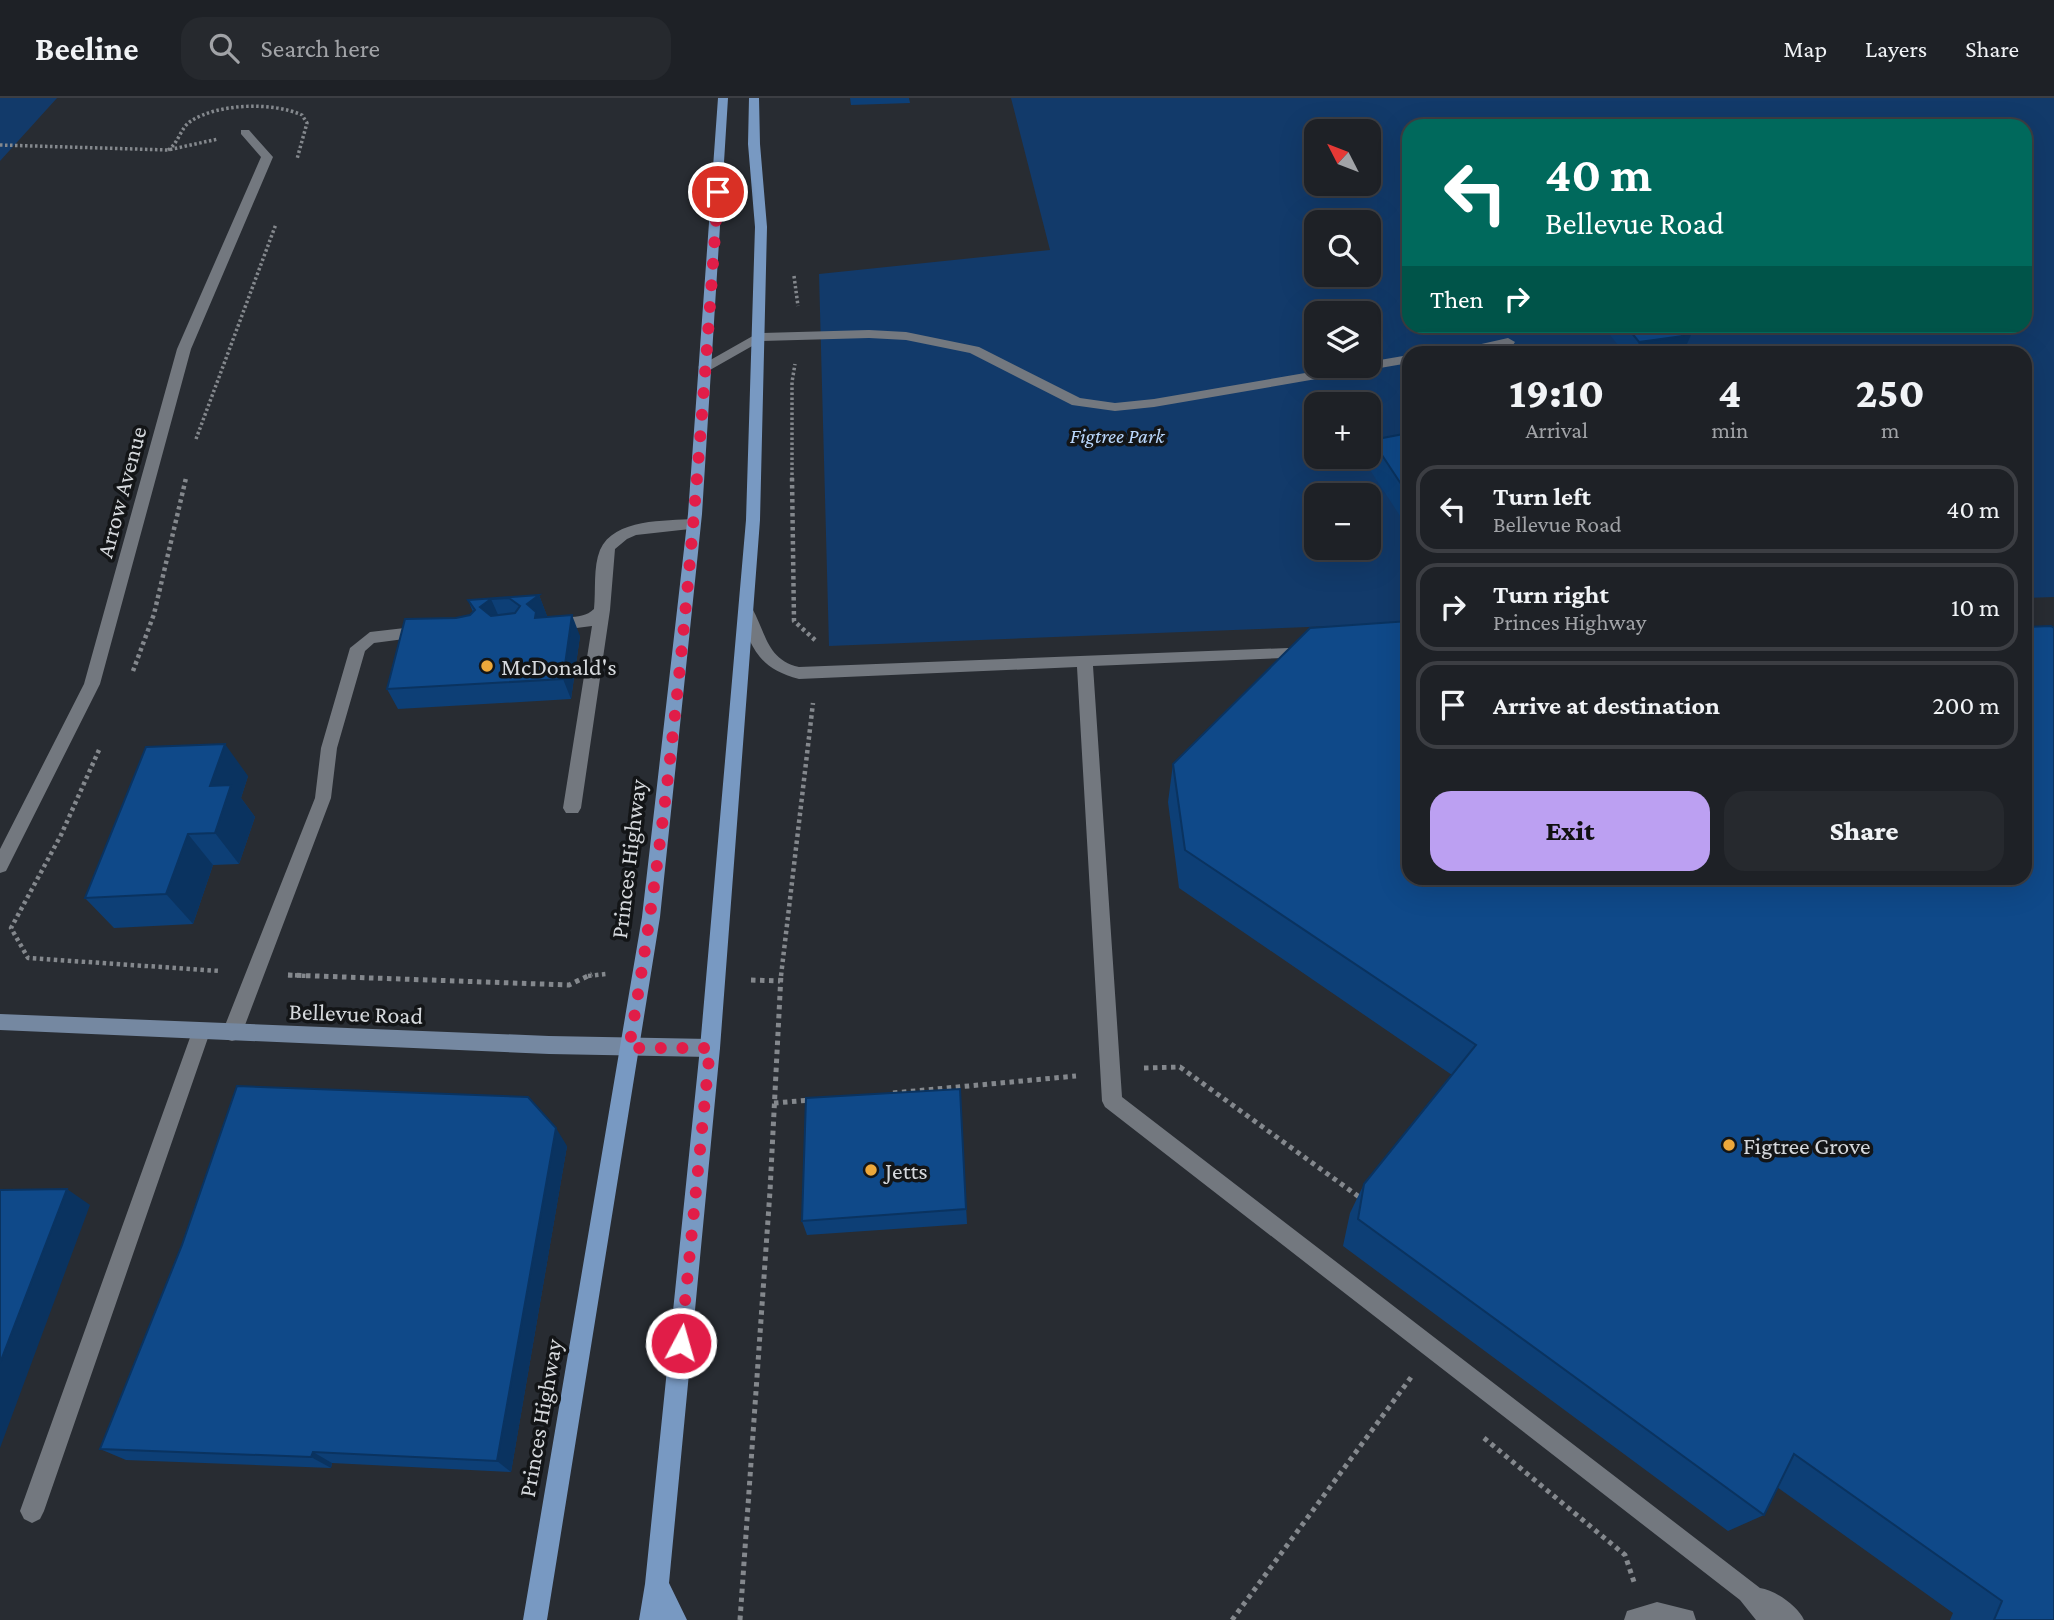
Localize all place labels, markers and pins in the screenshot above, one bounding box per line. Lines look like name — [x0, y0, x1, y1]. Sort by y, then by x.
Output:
pin — [688, 162, 748, 222]
place label: McDonald's — [501, 653, 617, 680]
marker: McDonald's — [479, 658, 495, 674]
place label: Figtree Grove — [1743, 1132, 1871, 1159]
marker: Figtree Grove — [1721, 1137, 1737, 1153]
place label: Jetts — [883, 1157, 928, 1184]
marker: Jetts — [863, 1162, 879, 1178]

